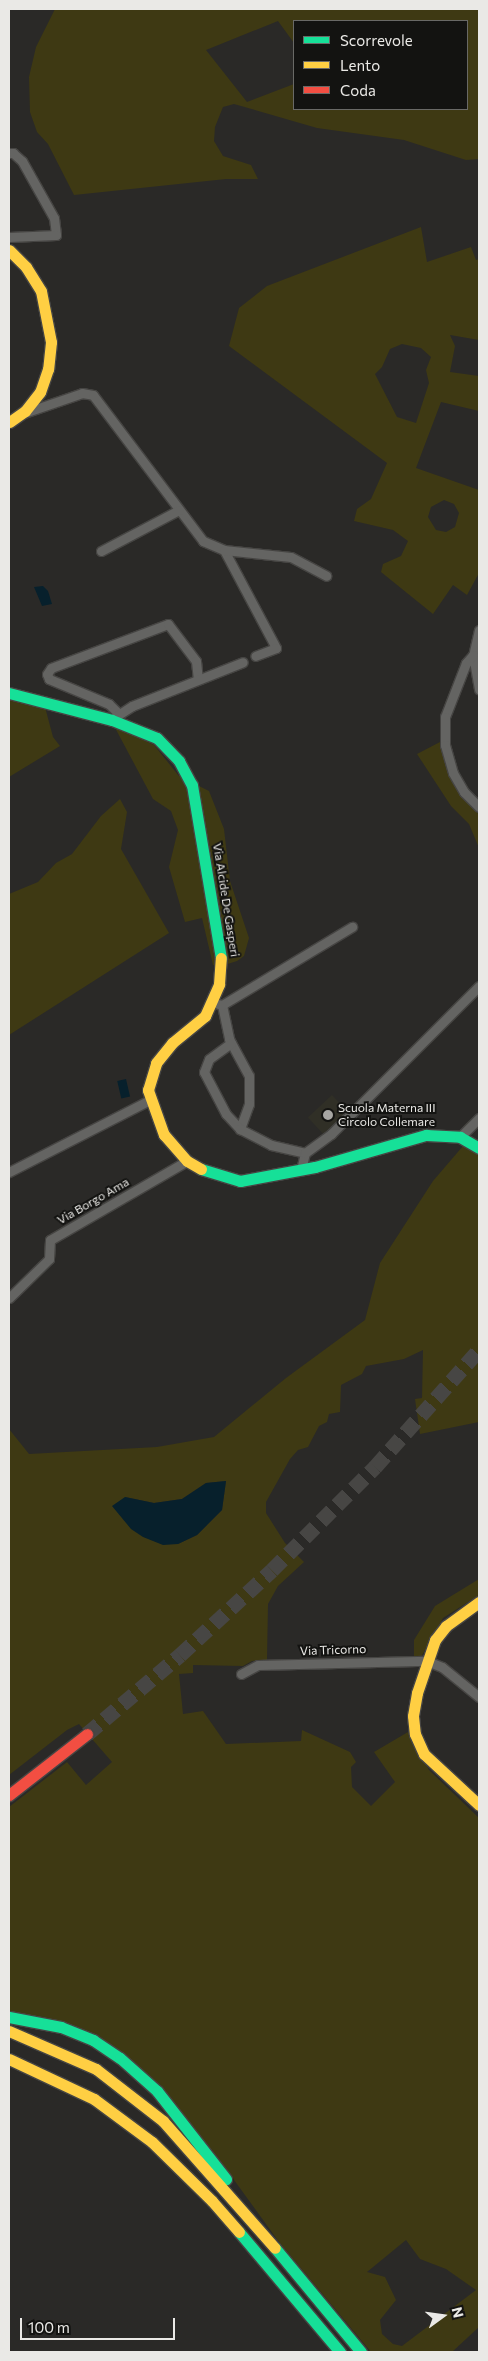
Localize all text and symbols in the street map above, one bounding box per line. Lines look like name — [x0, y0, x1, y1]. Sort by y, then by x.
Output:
legend — [293, 20, 468, 110]
text: Scorrevole — [340, 31, 413, 49]
text: Lento — [340, 56, 380, 74]
text: Coda — [340, 81, 376, 99]
street label: Via Alcide De Gasperi — [210, 842, 242, 958]
place label: Scuola Materna III Circolo Collemare — [338, 1101, 436, 1129]
marker: Scuola Materna III Circolo Collemare — [322, 1109, 334, 1121]
street label: Via Borgo Ama — [55, 1175, 131, 1227]
street label: Via Tricorno — [300, 1642, 366, 1658]
north arrow — [418, 2291, 468, 2341]
text: N — [449, 2305, 468, 2319]
scale bar — [22, 2308, 178, 2340]
text: 100 m — [28, 2318, 70, 2336]

